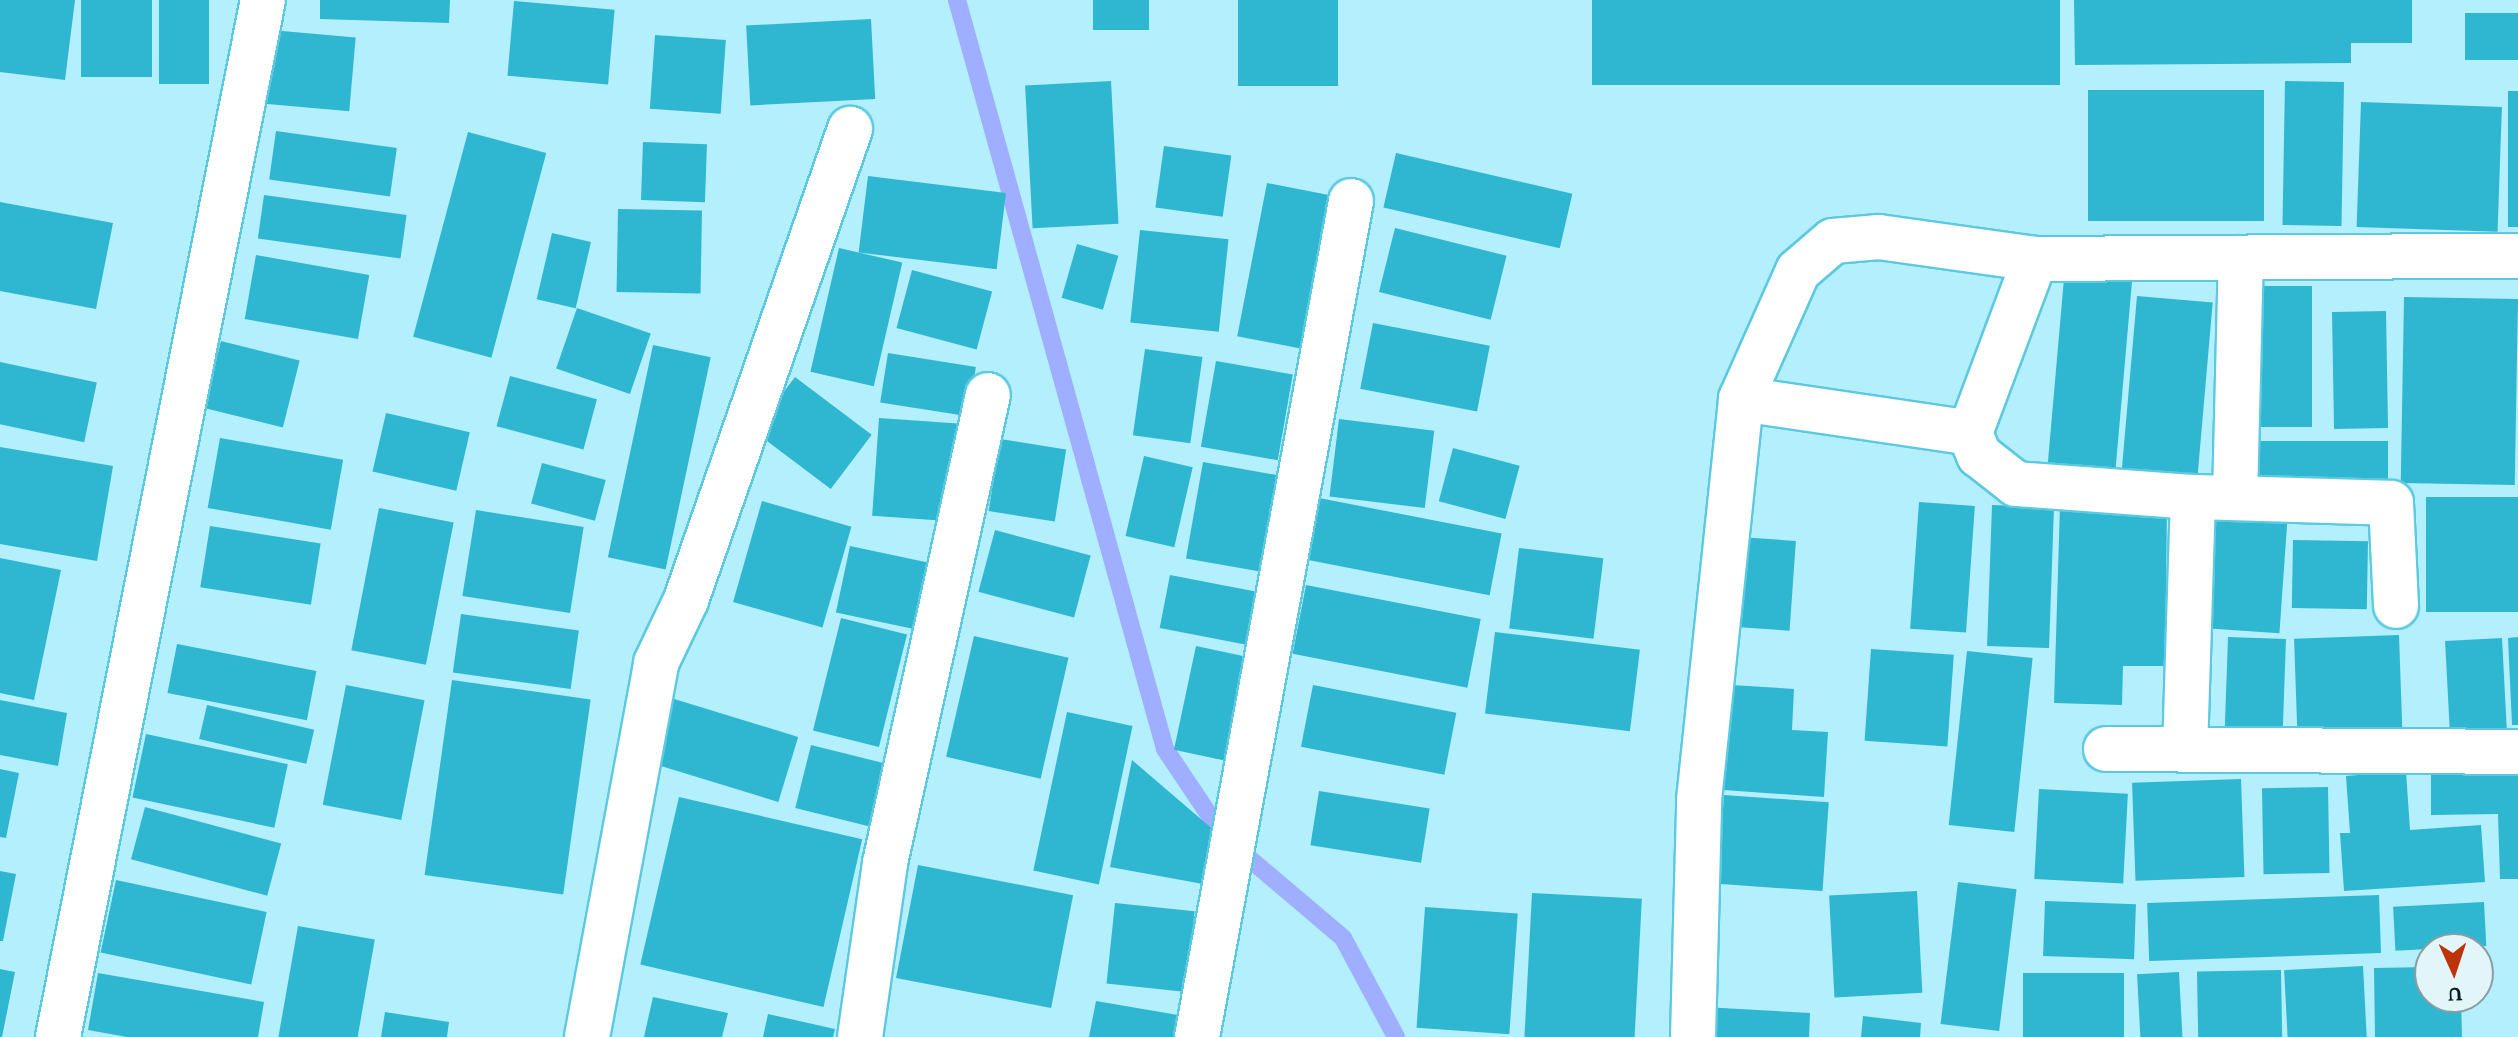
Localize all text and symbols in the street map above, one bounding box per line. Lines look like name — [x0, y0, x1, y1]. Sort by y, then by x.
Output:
north arrow — [2414, 933, 2494, 1013]
text: U — [2447, 983, 2463, 1008]

